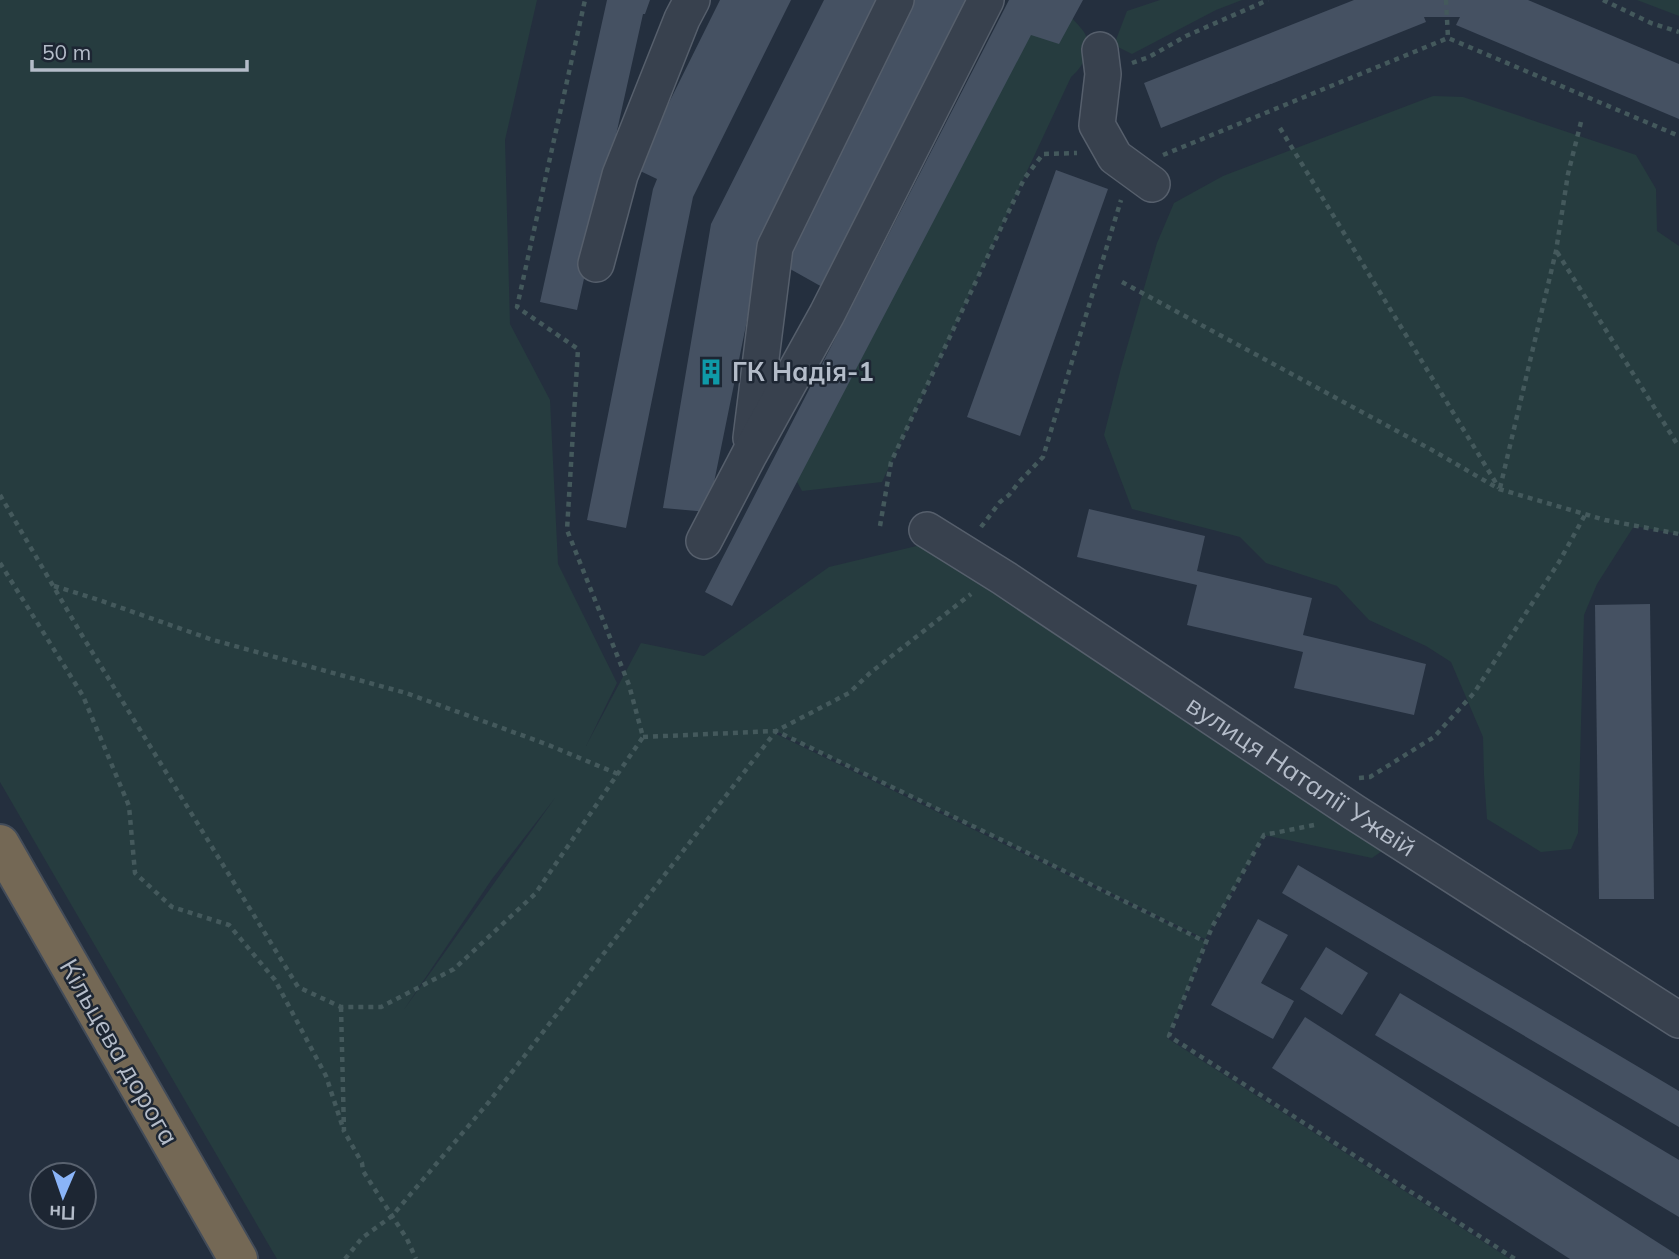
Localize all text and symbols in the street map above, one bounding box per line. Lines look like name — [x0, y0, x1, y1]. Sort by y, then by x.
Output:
scale bar — [32, 28, 247, 72]
text: 50 m — [42, 39, 91, 65]
place label: ГК Надія-1 — [732, 355, 874, 388]
building icon: ГК Надія-1 — [696, 357, 726, 387]
street label: вулиця Наталії Ужвій — [1180, 688, 1423, 864]
street label: Кільцева дорога — [53, 953, 186, 1151]
north arrow — [28, 1161, 98, 1231]
text: Пн — [49, 1201, 76, 1225]

